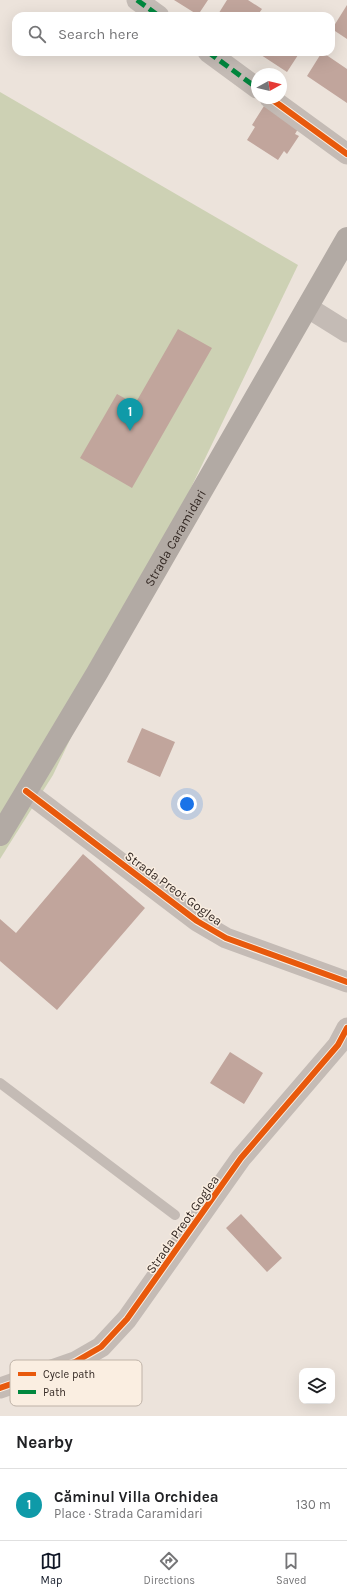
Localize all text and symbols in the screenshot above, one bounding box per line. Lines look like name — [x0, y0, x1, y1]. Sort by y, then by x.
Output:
search box — [12, 12, 335, 56]
icon: search — [26, 23, 48, 45]
text: Search here — [58, 25, 139, 43]
north arrow — [251, 68, 287, 104]
pin: 1 — [117, 398, 143, 431]
street label: Strada Caramidari — [142, 487, 209, 589]
your location — [177, 794, 197, 814]
street label: Strada Preot Goglea — [122, 848, 225, 929]
street label: Strada Preot Goglea — [143, 1172, 222, 1276]
legend — [10, 1360, 142, 1406]
text: Cycle path — [43, 1368, 95, 1381]
map controls — [299, 1368, 335, 1404]
button: layers — [299, 1368, 335, 1404]
text: Path — [43, 1386, 66, 1399]
text: Nearby — [16, 1432, 73, 1452]
text: Căminul Villa Orchidea — [54, 1488, 218, 1506]
text: 1 — [27, 1497, 31, 1512]
text: 130 m — [296, 1497, 331, 1512]
text: Place · Strada Caramidari — [54, 1506, 203, 1521]
tab: Map — [40, 1550, 62, 1587]
tab: Directions — [143, 1550, 195, 1587]
tab: Saved — [276, 1550, 307, 1587]

